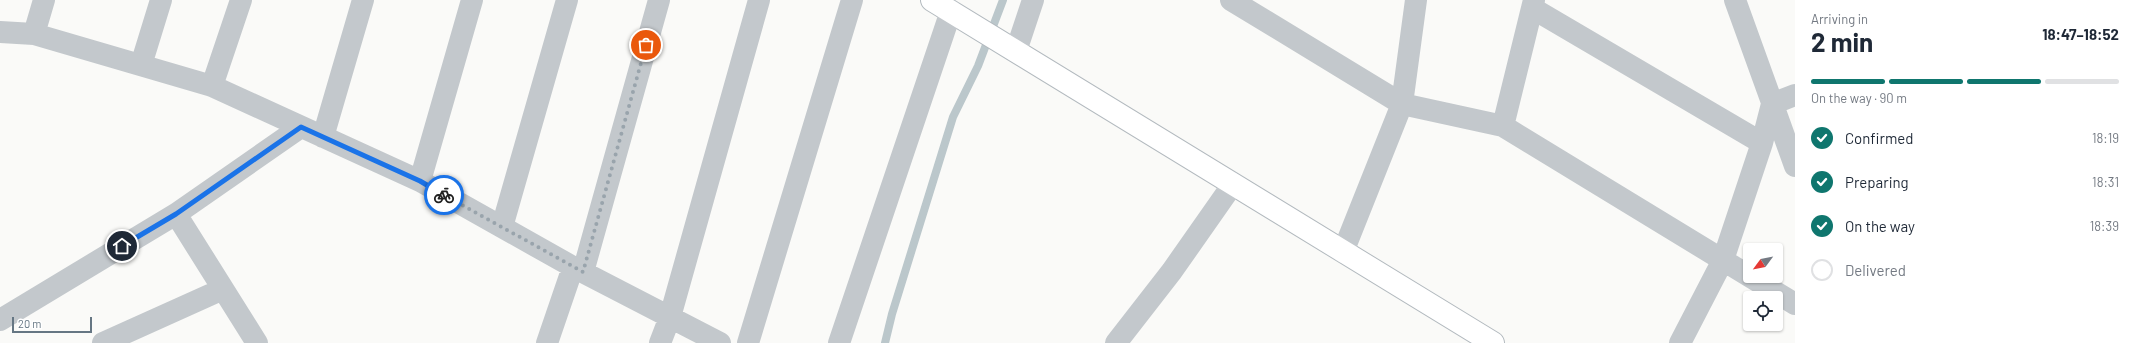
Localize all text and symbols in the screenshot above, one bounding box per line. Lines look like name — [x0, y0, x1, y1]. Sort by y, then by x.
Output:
text: Arriving in — [1811, 11, 1868, 27]
text: 18:47–18:52 — [2042, 25, 2119, 43]
text: 2 min — [1811, 26, 1873, 57]
pin — [629, 28, 663, 62]
icon: bag — [635, 34, 657, 56]
text: On the way · 90 m — [1811, 90, 1907, 106]
icon: check — [1811, 127, 1833, 149]
text: Confirmed — [1845, 129, 1913, 147]
text: 18:19 — [2092, 130, 2119, 146]
icon: check — [1811, 171, 1833, 193]
text: Preparing — [1845, 173, 1909, 191]
text: 18:31 — [2092, 174, 2119, 190]
courier — [424, 175, 464, 215]
icon: bike — [433, 184, 455, 206]
icon: check — [1811, 215, 1833, 237]
text: On the way — [1845, 217, 1915, 235]
text: 18:39 — [2090, 218, 2119, 234]
pin — [105, 229, 139, 263]
icon: home — [111, 235, 133, 257]
north arrow — [1743, 243, 1783, 283]
map controls — [1743, 243, 1783, 331]
text: Delivered — [1845, 261, 1906, 279]
button: locate — [1743, 291, 1783, 331]
scale bar — [12, 315, 92, 334]
text: 20 m — [18, 317, 41, 330]

